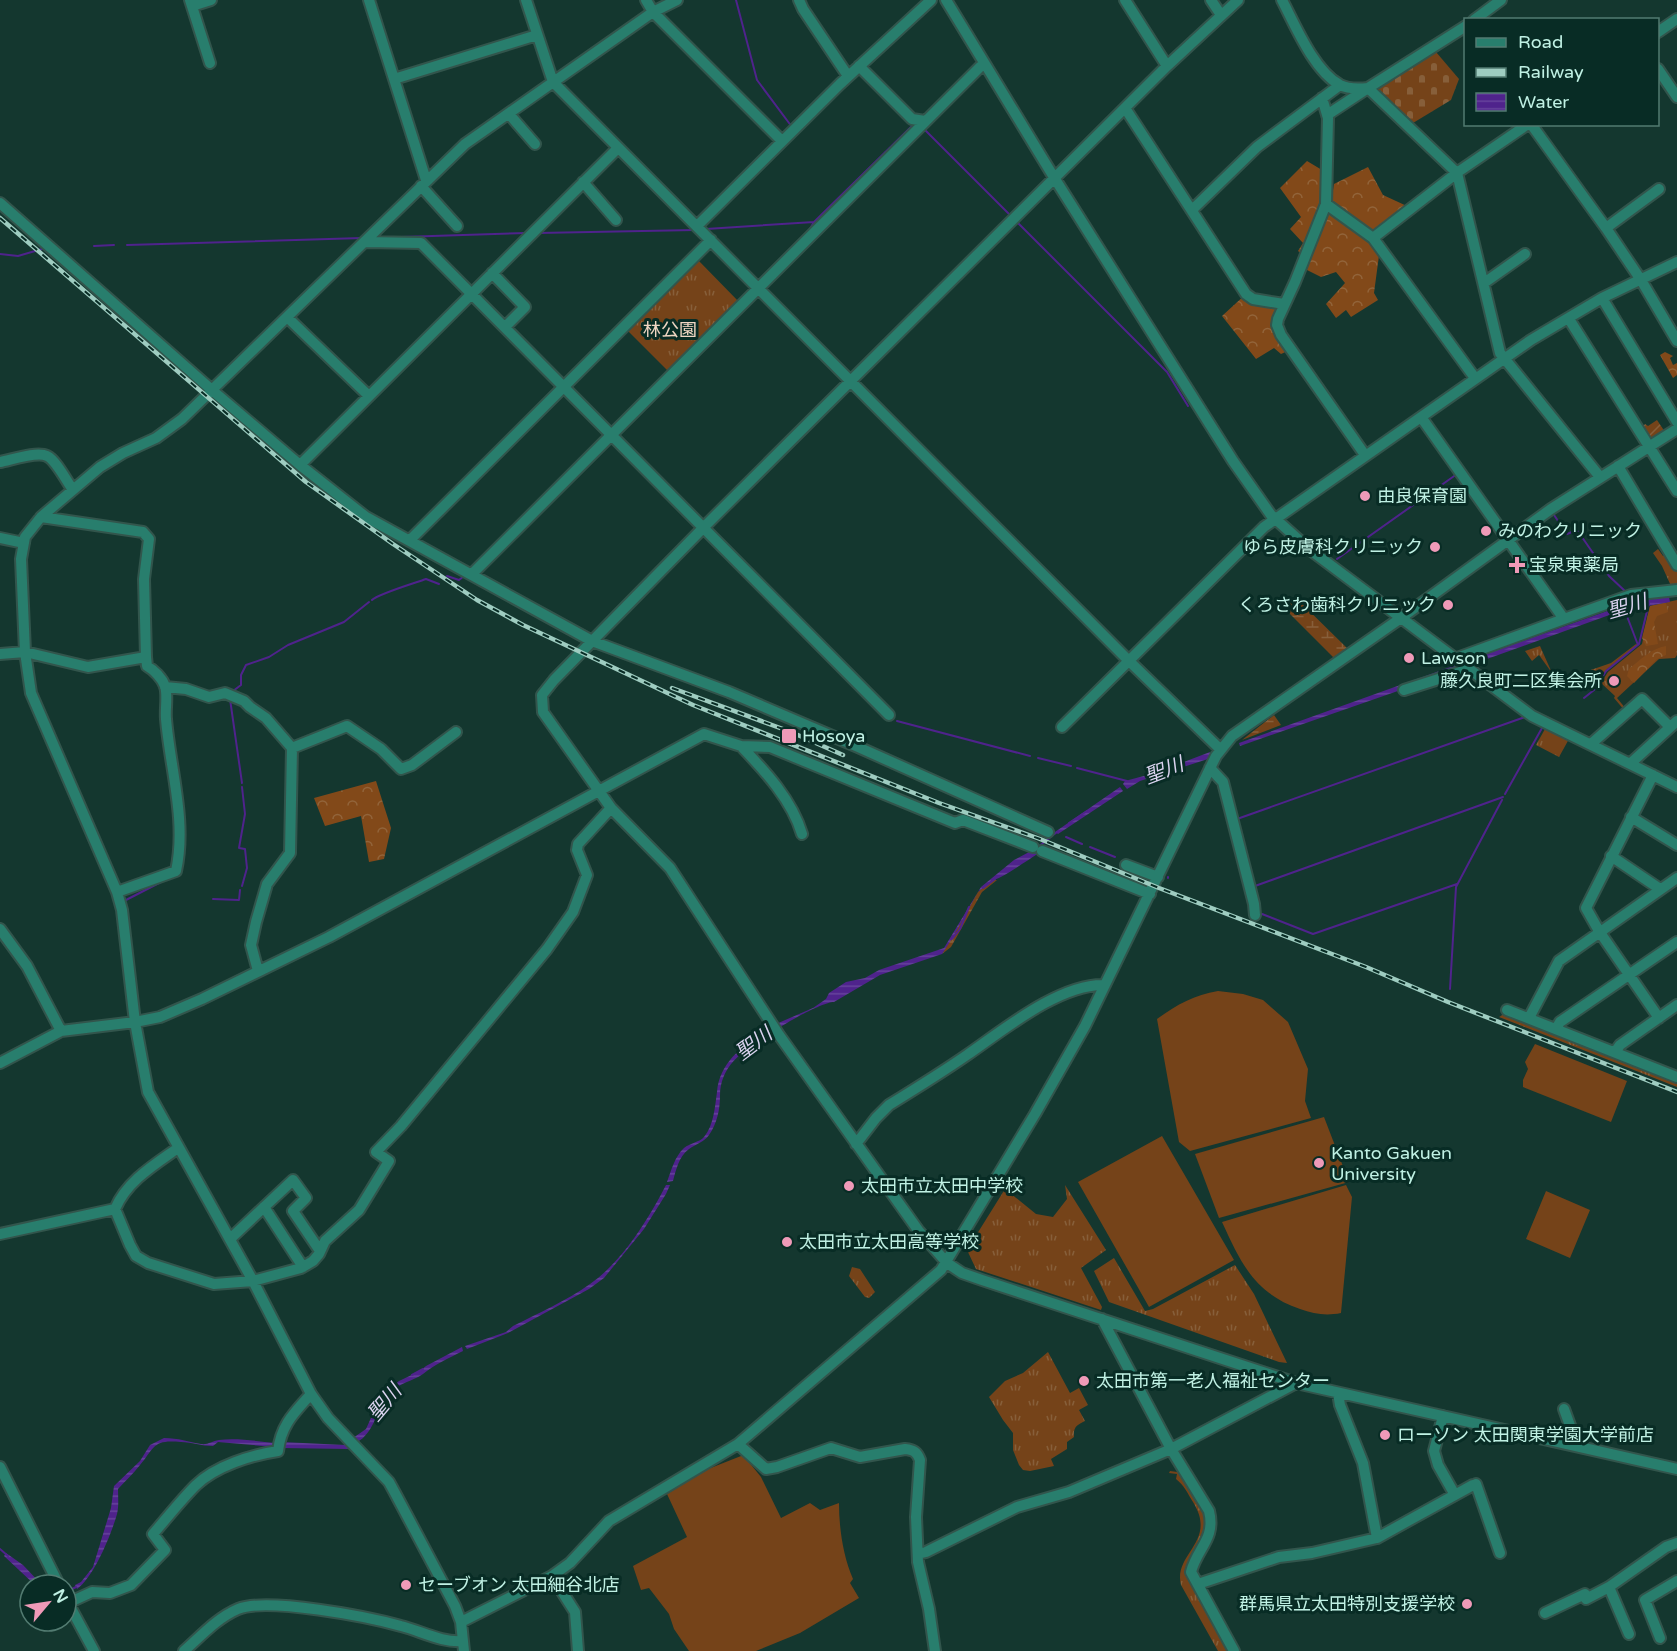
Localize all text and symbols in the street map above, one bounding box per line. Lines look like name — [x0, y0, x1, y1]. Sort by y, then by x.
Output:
legend — [1464, 18, 1659, 126]
text: Road — [1518, 31, 1563, 53]
text: Railway — [1518, 61, 1584, 83]
text: Water — [1518, 91, 1569, 113]
park label: 林公園 — [643, 319, 697, 341]
place label: 由良保育園 — [1377, 485, 1467, 507]
marker: 由良保育園 — [1358, 489, 1372, 503]
place label: みのわクリニック — [1498, 520, 1642, 542]
marker: みのわクリニック — [1479, 524, 1493, 538]
place label: ゆら皮膚科クリニック — [1243, 536, 1423, 558]
marker: ゆら皮膚科クリニック — [1428, 540, 1442, 554]
place label: 宝泉東薬局 — [1529, 554, 1619, 576]
marker: 宝泉東薬局 — [1510, 558, 1524, 572]
water label: 聖川 — [1604, 589, 1651, 624]
place label: くろさわ歯科クリニック — [1238, 594, 1436, 616]
marker: くろさわ歯科クリニック — [1441, 598, 1455, 612]
place label: Lawson — [1421, 647, 1486, 669]
marker: Lawson — [1402, 651, 1416, 665]
place label: 藤久良町二区集会所 — [1440, 670, 1602, 692]
marker: 藤久良町二区集会所 — [1607, 674, 1621, 688]
place label: Hosoya — [802, 725, 865, 747]
marker: Hosoya — [780, 727, 798, 745]
water label: 聖川 — [1141, 752, 1189, 789]
water label: 聖川 — [731, 1021, 779, 1066]
place label: Kanto Gakuen University — [1331, 1142, 1452, 1185]
marker: Kanto Gakuen University — [1312, 1156, 1326, 1170]
place label: 太田市立太田中学校 — [861, 1175, 1023, 1197]
marker: 太田市立太田中学校 — [842, 1179, 856, 1193]
place label: 太田市立太田高等学校 — [799, 1231, 979, 1253]
marker: 太田市立太田高等学校 — [780, 1235, 794, 1249]
place label: 太田市第一老人福祉センター — [1096, 1370, 1330, 1392]
marker: 太田市第一老人福祉センター — [1077, 1374, 1091, 1388]
water label: 聖川 — [363, 1378, 408, 1426]
place label: ローソン 太田関東学園大学前店 — [1397, 1424, 1654, 1446]
marker: ローソン 太田関東学園大学前店 — [1378, 1428, 1392, 1442]
north arrow — [18, 1573, 78, 1633]
place label: セーブオン 太田細谷北店 — [418, 1574, 620, 1596]
marker: セーブオン 太田細谷北店 — [399, 1578, 413, 1592]
text: N — [48, 1586, 72, 1607]
place label: 群馬県立太田特別支援学校 — [1239, 1593, 1455, 1615]
marker: 群馬県立太田特別支援学校 — [1460, 1597, 1474, 1611]

